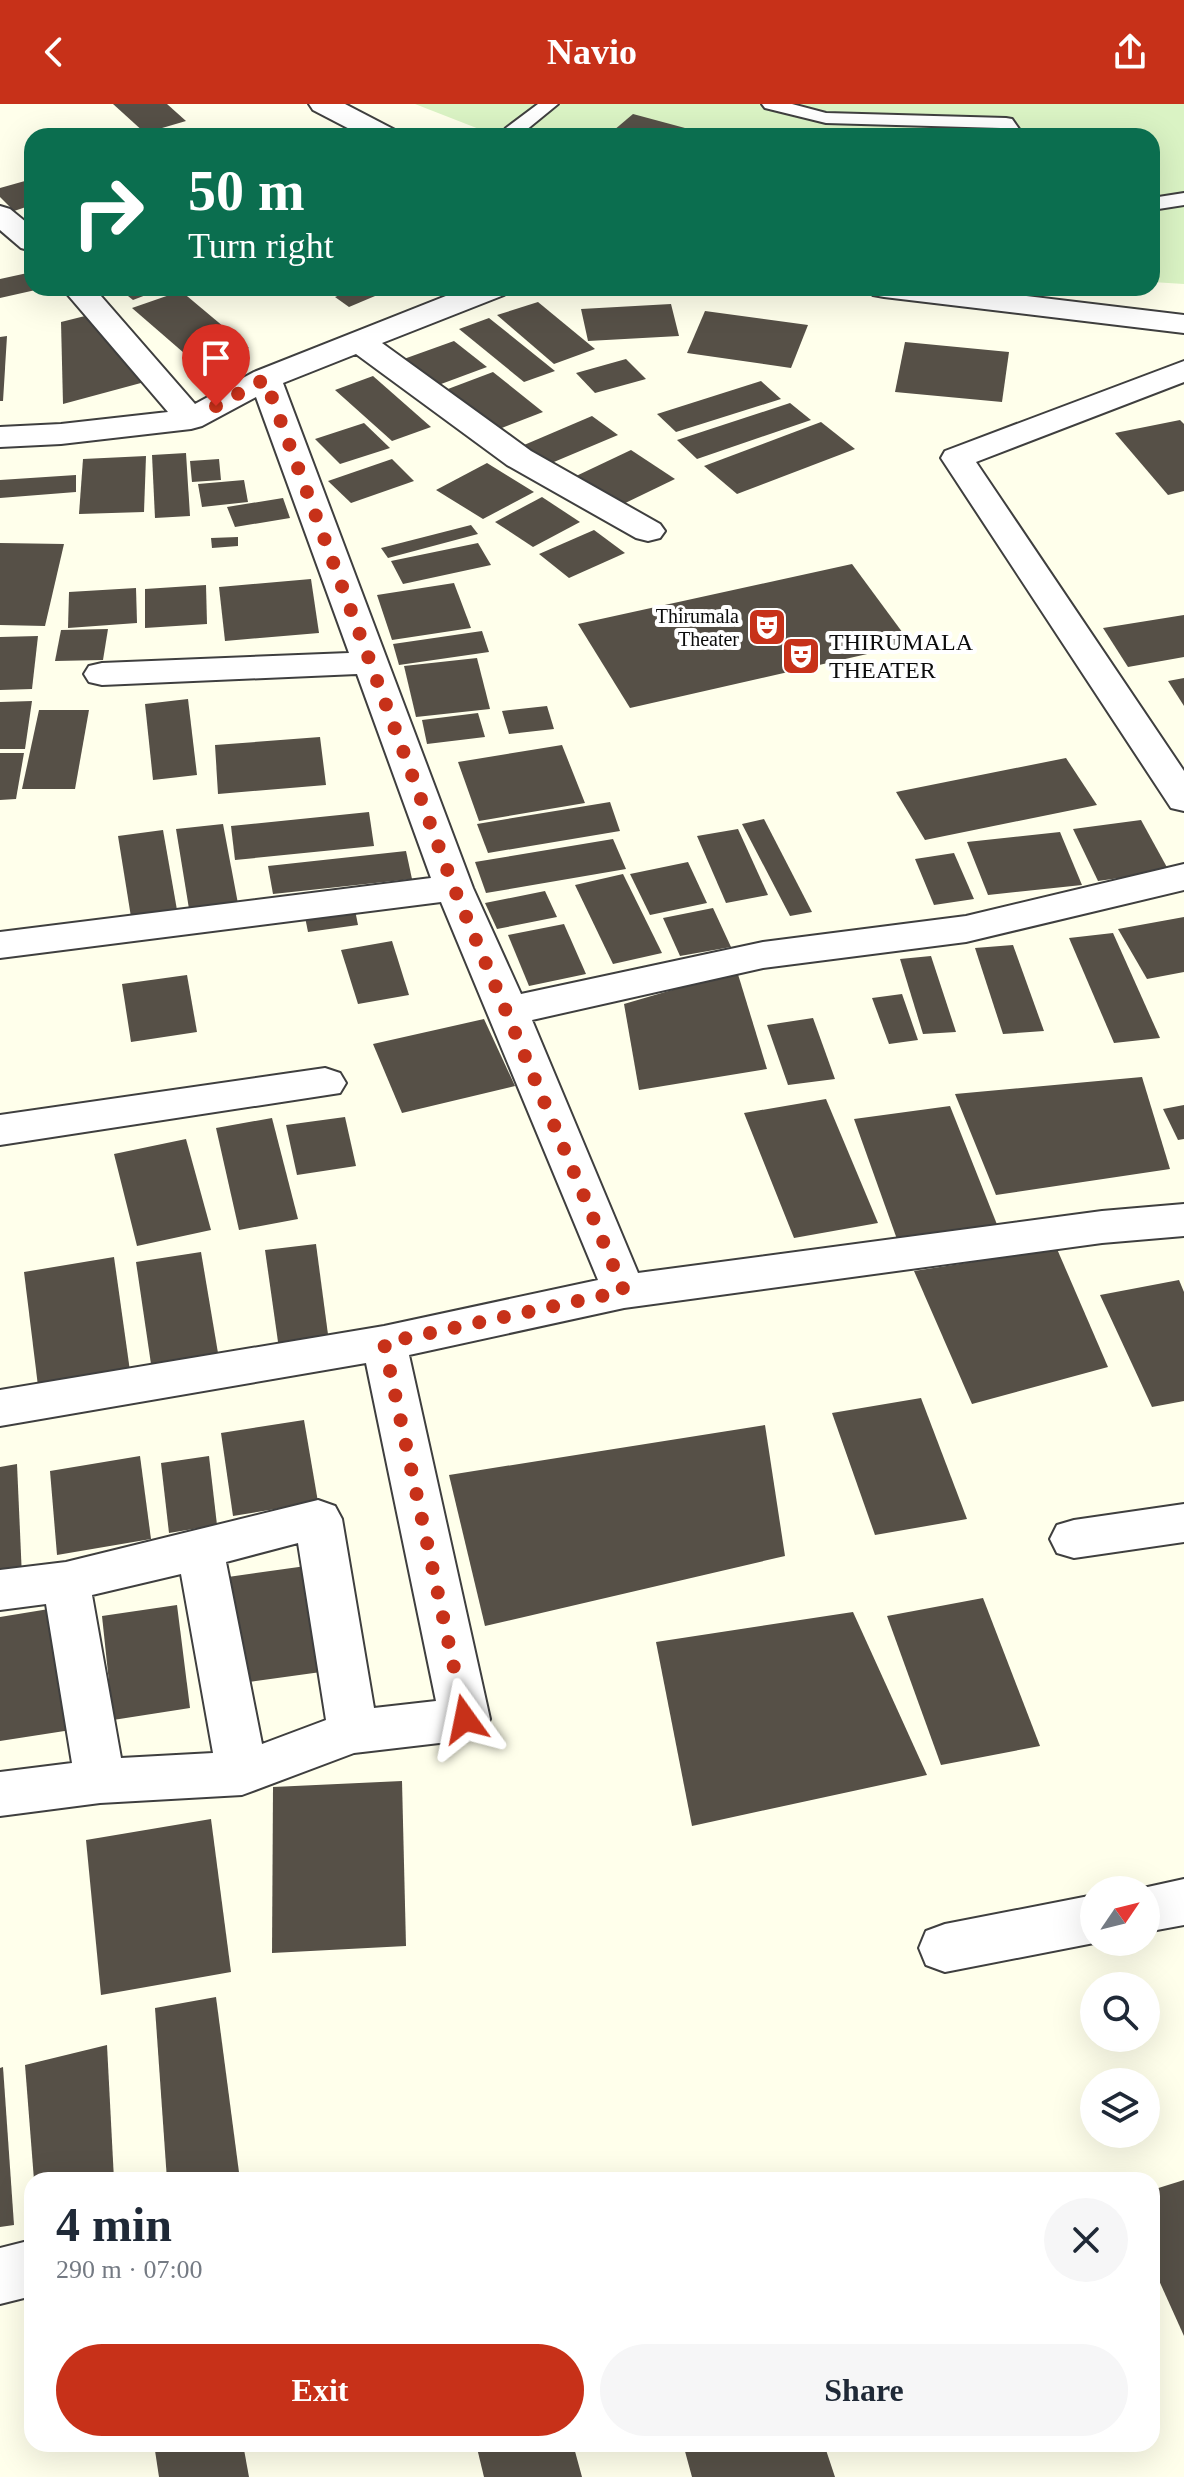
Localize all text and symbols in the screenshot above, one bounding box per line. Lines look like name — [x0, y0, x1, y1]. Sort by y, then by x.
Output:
icon: back — [32, 30, 76, 74]
icon: share — [1108, 30, 1152, 74]
text: Navio — [547, 32, 637, 72]
icon: right — [56, 160, 160, 264]
text: 50 m — [188, 160, 305, 222]
text: Turn right — [188, 226, 334, 266]
pin — [182, 324, 250, 406]
icon: arrive — [194, 336, 238, 380]
place label: Thirumala Theater — [656, 605, 739, 650]
theatre icon: Thirumala Theater — [746, 606, 788, 648]
place label: THIRUMALA THEATER — [829, 629, 974, 683]
theatre icon: THIRUMALA THEATER — [780, 635, 822, 677]
position arrow — [423, 1677, 507, 1761]
north arrow — [1080, 1876, 1160, 1956]
map controls — [1080, 1876, 1160, 2148]
button: search — [1080, 1972, 1160, 2052]
button: layers — [1080, 2068, 1160, 2148]
text: 4 min — [56, 2198, 172, 2251]
button: close — [1044, 2198, 1128, 2282]
text: 290 m · 07:00 — [56, 2255, 203, 2284]
button: Exit — [56, 2344, 584, 2436]
button: Share — [600, 2344, 1128, 2436]

